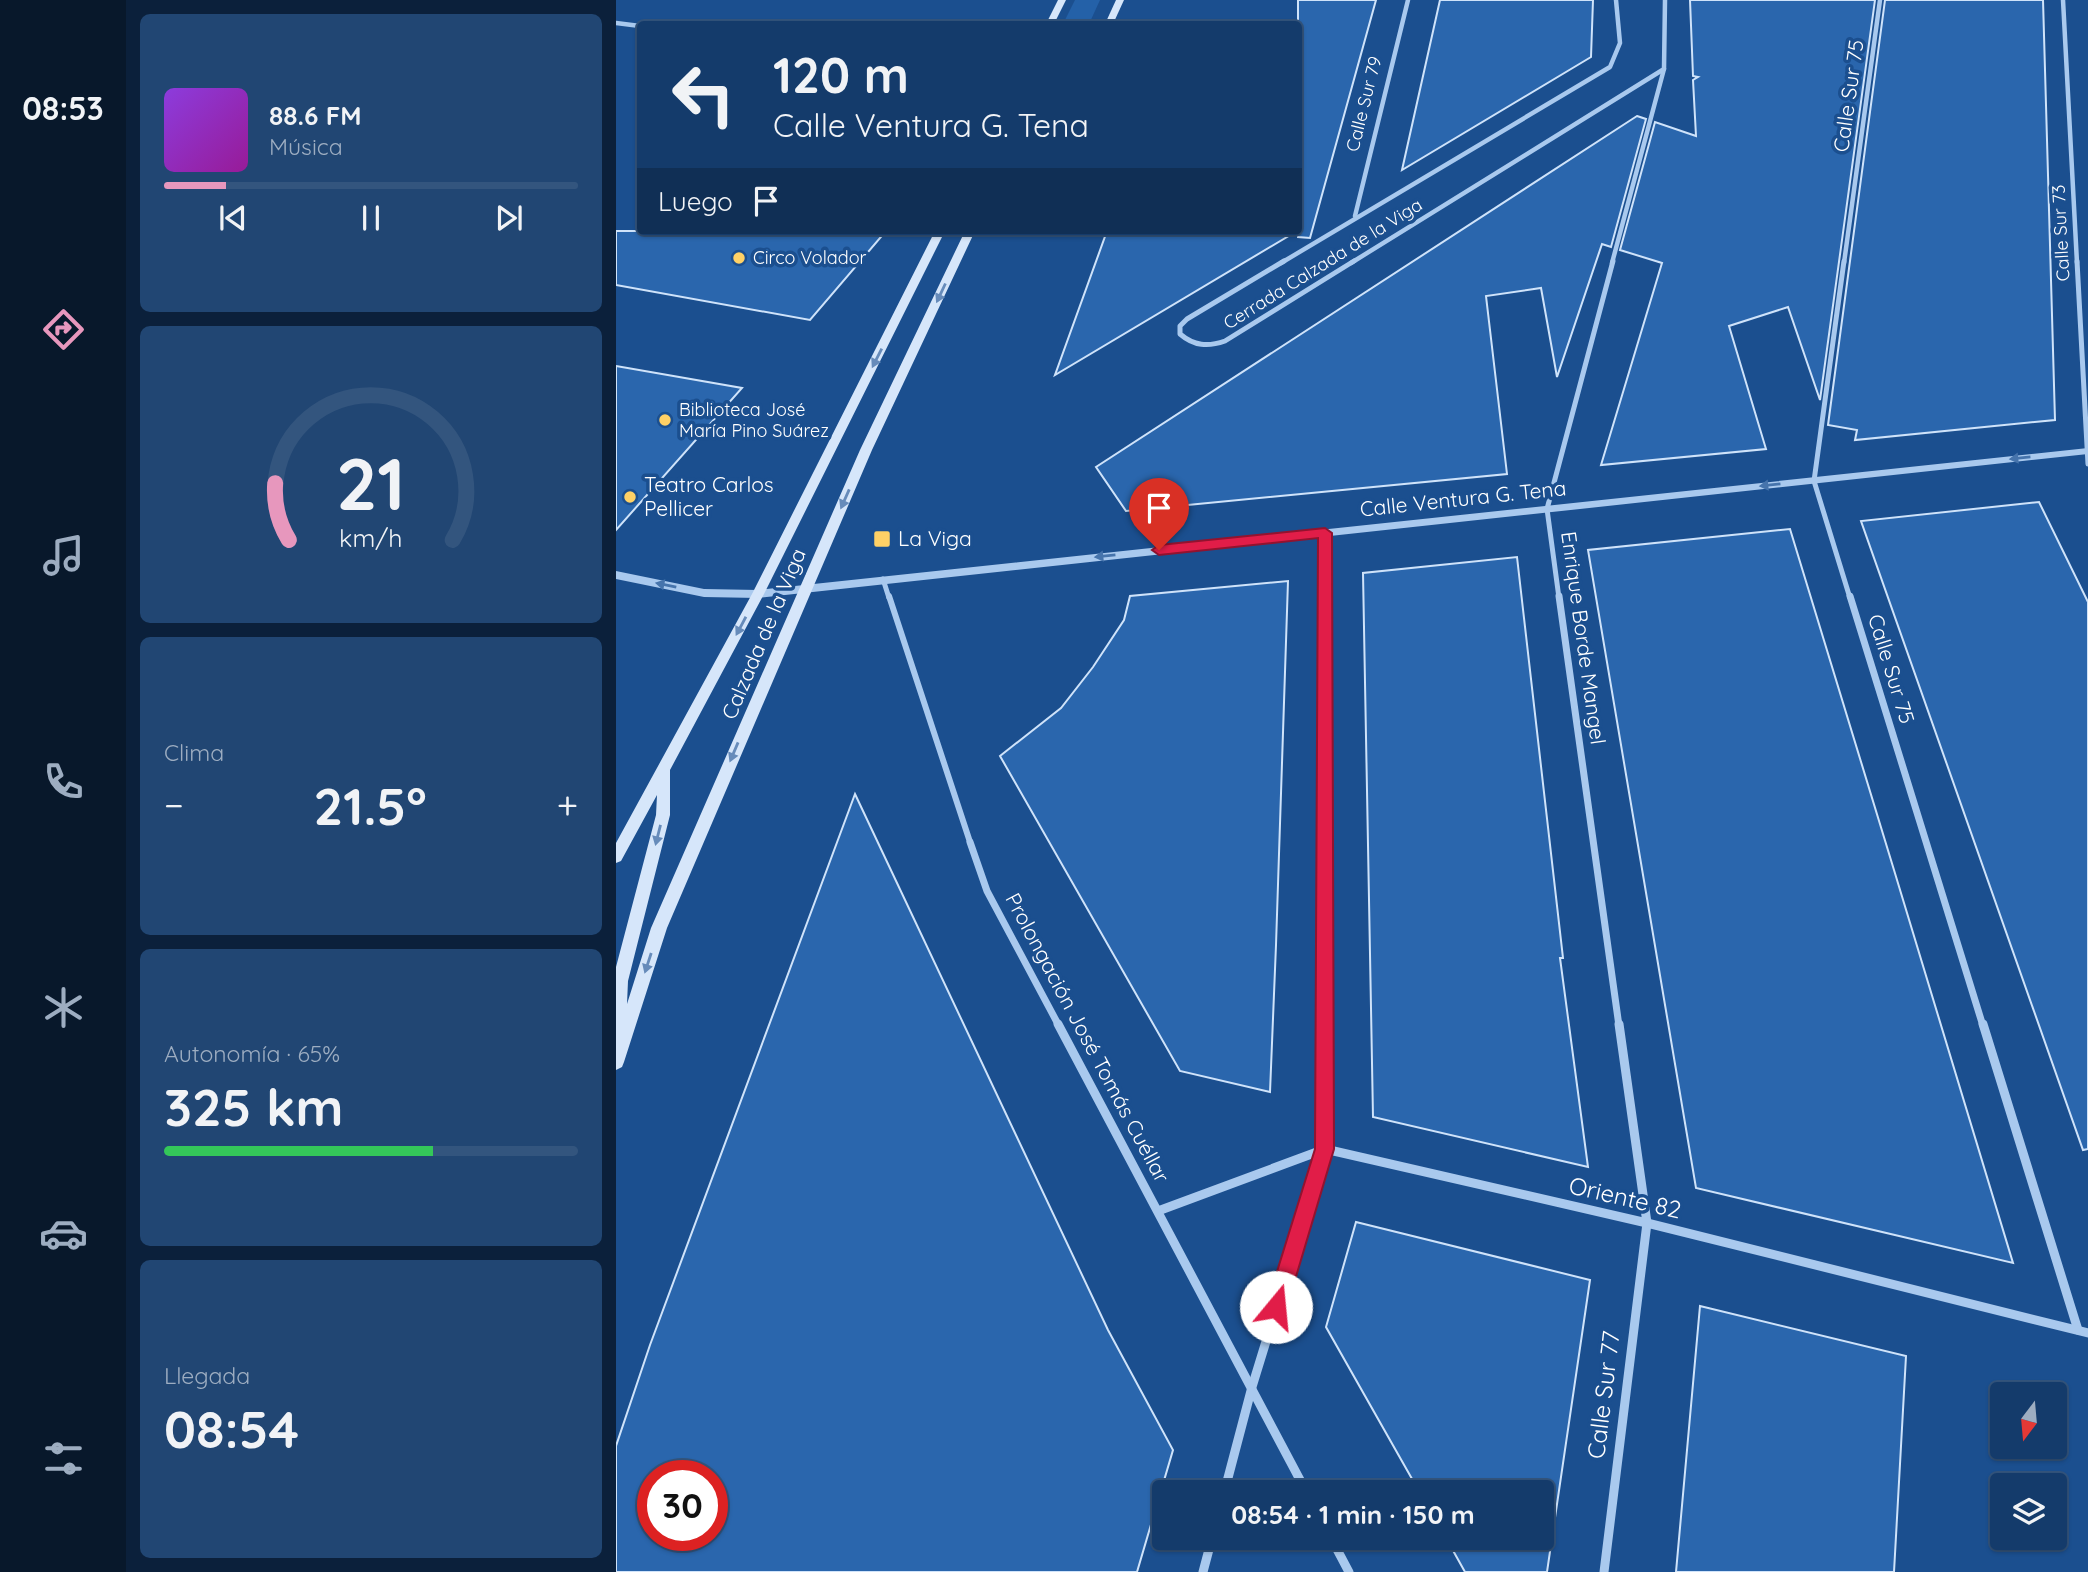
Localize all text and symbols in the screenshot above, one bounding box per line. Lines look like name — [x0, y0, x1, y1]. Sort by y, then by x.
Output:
street label: Calle Sur 75 — [1827, 38, 1869, 154]
text: 120 m — [773, 44, 909, 105]
icon: left — [658, 49, 749, 140]
street label: Calle Sur 79 — [1341, 54, 1386, 154]
text: 08:53 — [22, 88, 104, 128]
text: 88.6 FM — [269, 99, 362, 132]
text: Calle Ventura G. Tena — [773, 105, 1089, 145]
text: Música — [269, 132, 343, 161]
icon: arrive — [747, 182, 785, 220]
street label: Calle Sur 73 — [2046, 184, 2075, 282]
text: Luego — [658, 185, 733, 218]
street label: Cerrada Calzada de la Viga — [1219, 193, 1426, 334]
icon: previous — [214, 199, 252, 237]
icon: pause — [352, 199, 390, 237]
icon: next — [490, 199, 528, 237]
place label: Circo Volador — [753, 246, 867, 269]
marker: Circo Volador — [731, 250, 747, 266]
one-way arrow — [935, 283, 947, 303]
icon: directions — [39, 305, 88, 354]
one-way arrow — [871, 348, 882, 368]
place label: Biblioteca José María Pino Suárez — [679, 398, 829, 442]
marker: Biblioteca José María Pino Suárez — [657, 412, 673, 428]
text: 21 — [336, 438, 406, 529]
one-way arrow — [2009, 453, 2031, 464]
place label: Teatro Carlos Pellicer — [644, 471, 774, 521]
street label: Calle Ventura G. Tena — [1358, 474, 1567, 522]
pin — [1129, 478, 1189, 550]
one-way arrow — [1758, 480, 1780, 491]
one-way arrow — [839, 488, 850, 509]
marker: Teatro Carlos Pellicer — [622, 489, 638, 505]
icon: arrive — [1140, 489, 1178, 527]
text: km/h — [339, 522, 403, 553]
place label: La Viga — [898, 525, 972, 551]
marker: La Viga — [872, 529, 892, 549]
street label: Enrique Borde Mangel — [1556, 530, 1612, 746]
icon: music — [39, 531, 88, 580]
street label: Calzada de la Viga — [715, 544, 811, 723]
one-way arrow — [1094, 550, 1116, 561]
one-way arrow — [655, 580, 677, 591]
street label: Calle Sur 75 — [1863, 611, 1921, 727]
one-way arrow — [735, 616, 747, 636]
text: Clima — [164, 738, 224, 767]
one-way arrow — [729, 742, 740, 763]
icon: phone — [39, 757, 88, 806]
text: 21.5° — [314, 773, 427, 838]
text: − — [164, 781, 184, 829]
text: + — [557, 781, 578, 829]
one-way arrow — [652, 825, 663, 847]
street label: Prolongación José Tomás Cuéllar — [1000, 888, 1176, 1187]
one-way arrow — [642, 952, 653, 973]
icon: climate — [39, 983, 88, 1032]
text: Autonomía · 65% — [164, 1039, 340, 1068]
text: 325 km — [164, 1074, 344, 1139]
street label: Oriente 82 — [1566, 1170, 1684, 1225]
icon: car — [39, 1209, 88, 1258]
position arrow — [1239, 1270, 1313, 1344]
street label: Calle Sur 77 — [1580, 1329, 1626, 1461]
text: Llegada — [164, 1361, 250, 1390]
north arrow — [1990, 1382, 2067, 1460]
map controls — [1990, 1382, 2067, 1550]
text: 08:54 — [164, 1396, 299, 1461]
icon: filters — [39, 1434, 88, 1483]
speed limit sign: 30 — [637, 1460, 728, 1551]
button: layers — [1990, 1473, 2067, 1550]
text: 08:54 · 1 min · 150 m — [1231, 1498, 1475, 1531]

